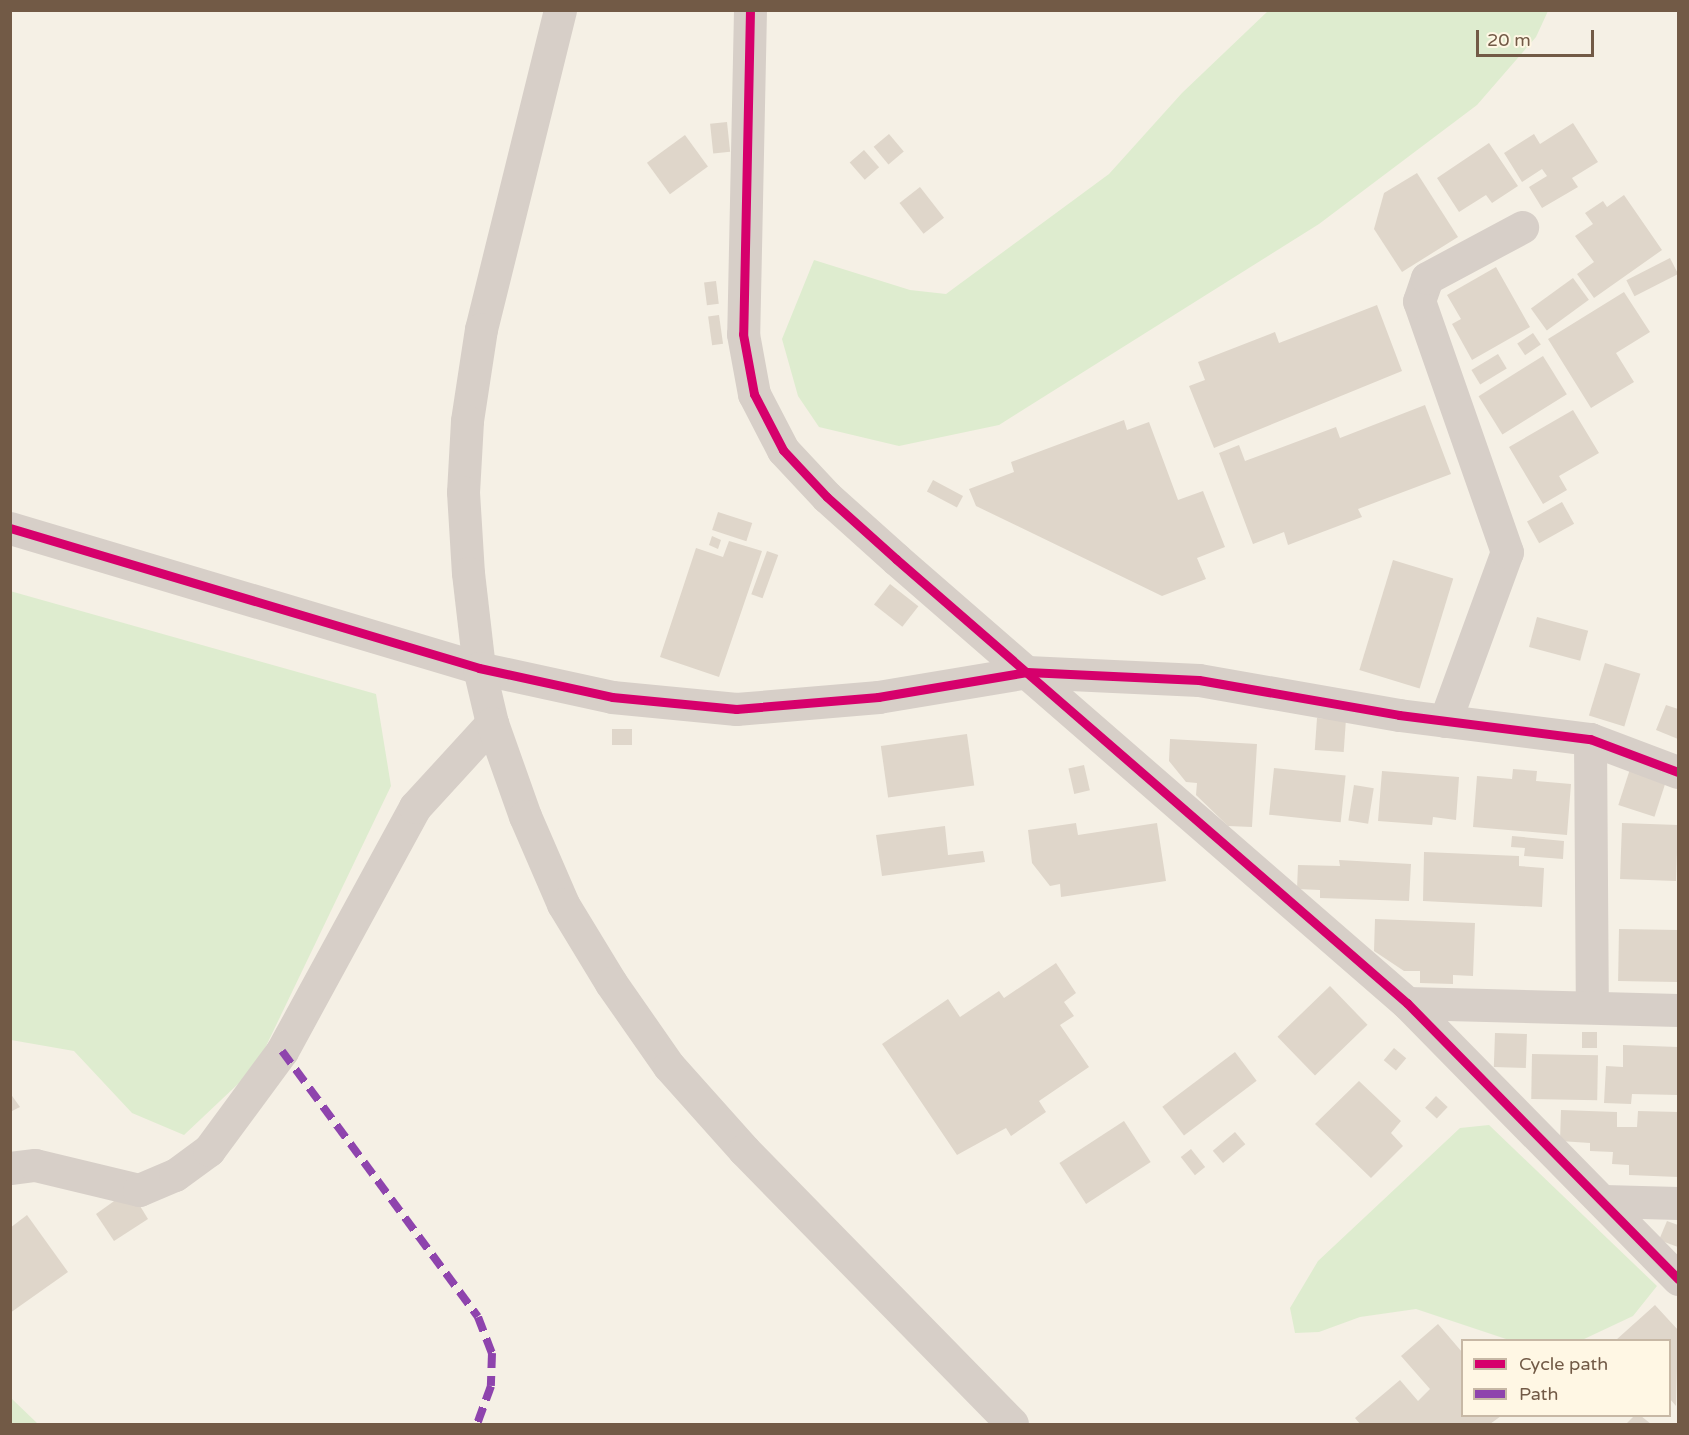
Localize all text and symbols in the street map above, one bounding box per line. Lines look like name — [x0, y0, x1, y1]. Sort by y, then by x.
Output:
scale bar — [1479, 18, 1598, 56]
text: 20 m — [1487, 29, 1531, 51]
legend — [1461, 1339, 1671, 1417]
text: Cycle path — [1519, 1353, 1608, 1375]
text: Path — [1519, 1383, 1558, 1405]

